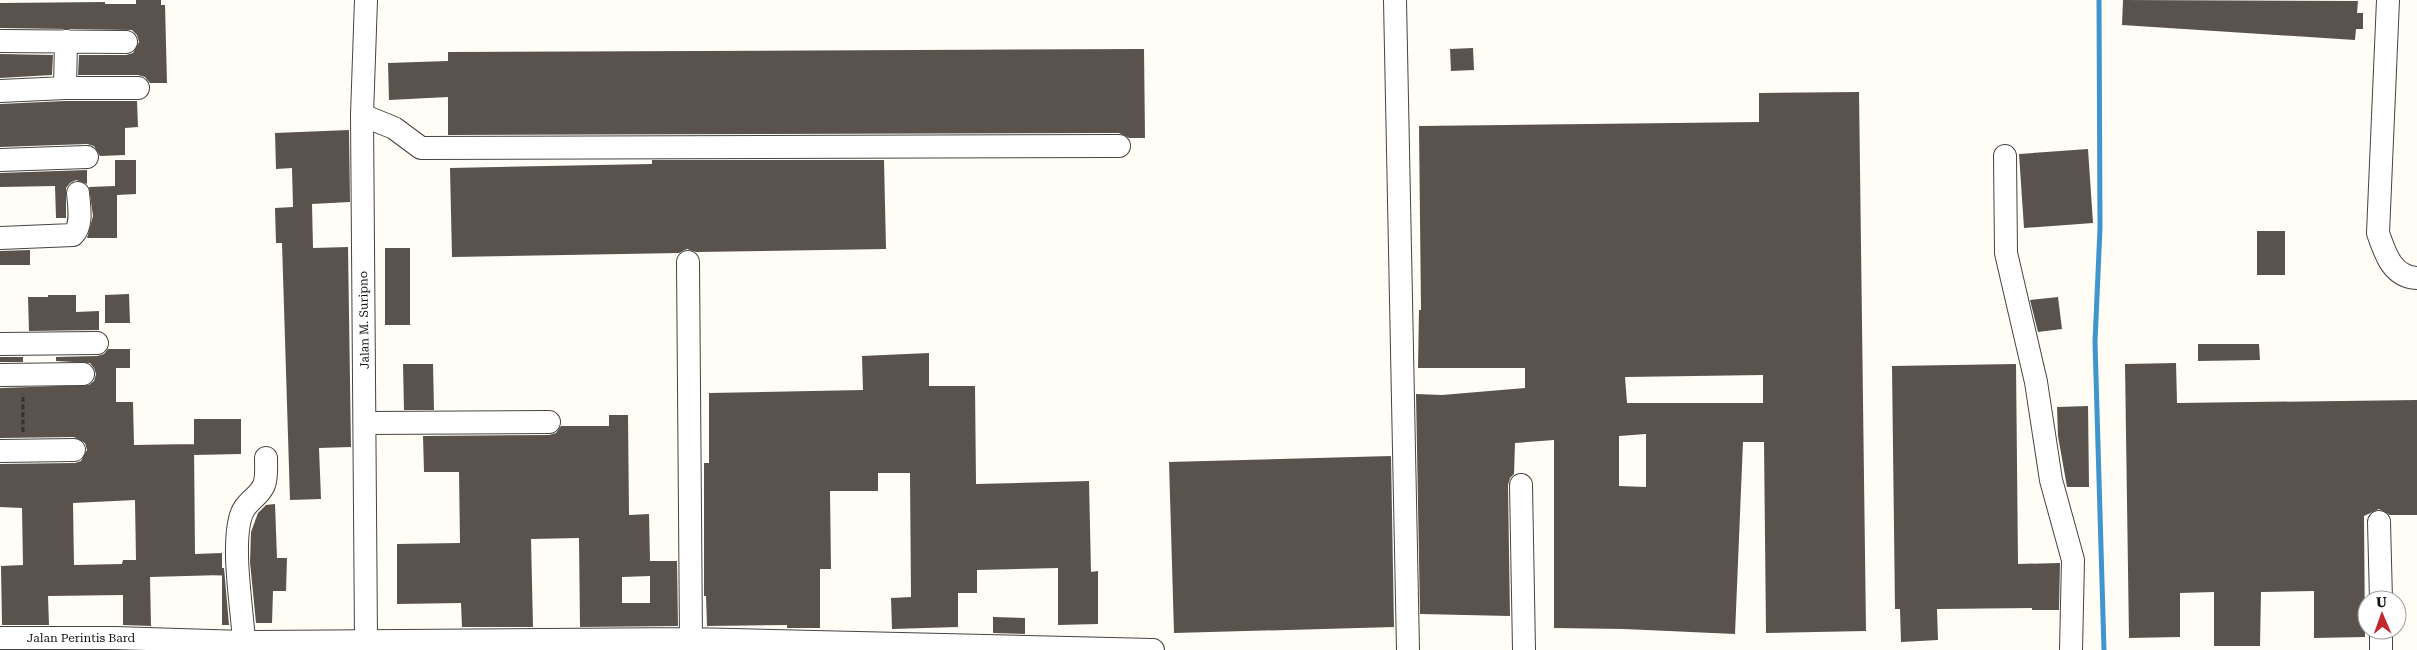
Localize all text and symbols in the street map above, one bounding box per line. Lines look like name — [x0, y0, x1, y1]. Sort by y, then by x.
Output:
street label: Jalan M. Suripno — [356, 271, 372, 369]
north arrow — [2357, 590, 2407, 640]
text: U — [2376, 594, 2387, 610]
street label: Jalan Perintis Bard — [27, 631, 136, 645]

